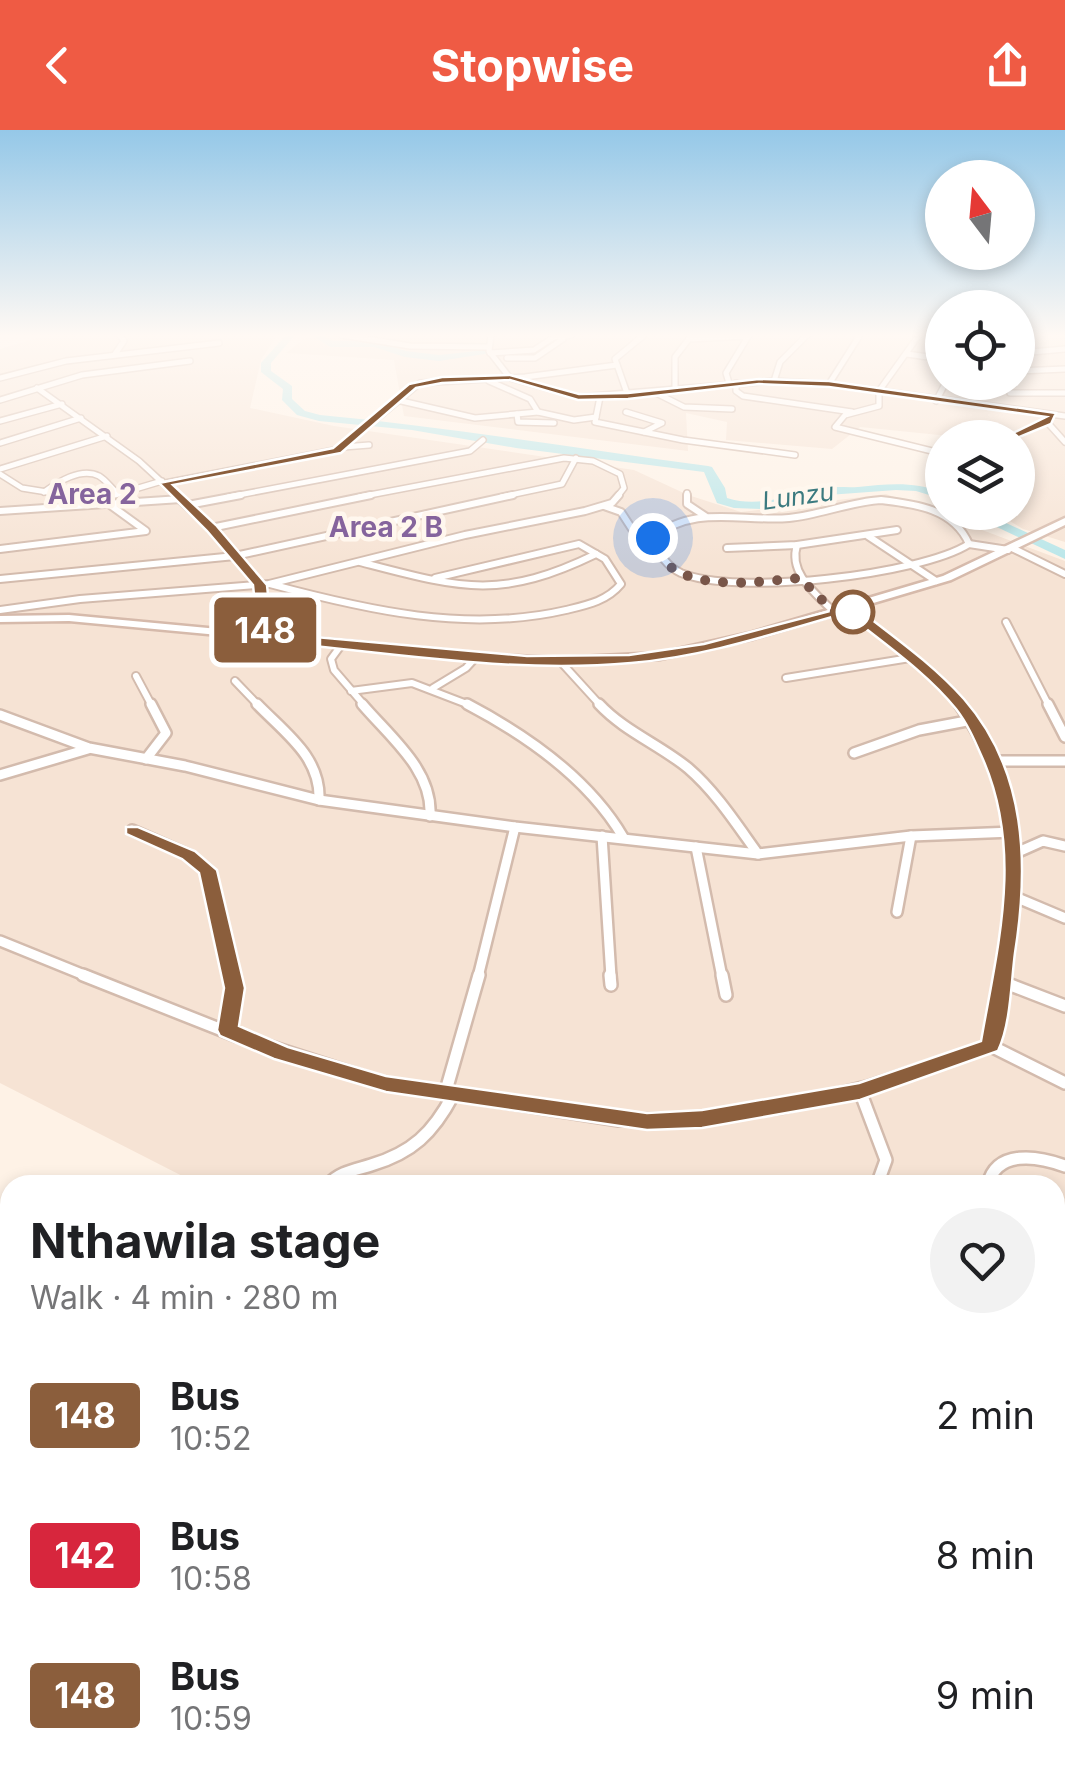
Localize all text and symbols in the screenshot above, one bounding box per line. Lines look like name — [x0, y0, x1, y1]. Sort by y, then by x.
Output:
icon: back — [30, 38, 85, 93]
text: Stopwise — [431, 38, 634, 93]
icon: share — [980, 38, 1035, 93]
north arrow — [925, 160, 1035, 270]
map controls — [925, 160, 1035, 530]
button: locate — [925, 290, 1035, 400]
button: layers — [925, 420, 1035, 530]
water label: Lunzu — [760, 476, 836, 516]
district label: Area 2 — [47, 477, 137, 511]
district label: Area 2 B — [329, 510, 443, 544]
your location — [628, 513, 678, 563]
unlabelled marker — [832, 591, 874, 633]
line badge: 148 — [208, 598, 322, 662]
text: 148 — [234, 609, 296, 651]
button: heart — [930, 1208, 1035, 1313]
text: Nthawila stage — [30, 1211, 380, 1270]
text: Walk · 4 min · 280 m — [30, 1278, 339, 1317]
text: Bus — [170, 1373, 240, 1419]
text: 2 min — [936, 1392, 1035, 1438]
text: 148 — [54, 1394, 116, 1436]
text: 10:52 — [170, 1419, 251, 1458]
text: Bus — [170, 1513, 240, 1559]
text: 8 min — [936, 1532, 1035, 1578]
text: 142 — [55, 1534, 115, 1576]
text: 10:58 — [170, 1559, 252, 1598]
text: Bus — [170, 1653, 240, 1699]
text: 9 min — [936, 1672, 1035, 1718]
text: 148 — [54, 1674, 116, 1716]
text: 10:59 — [170, 1699, 252, 1738]

